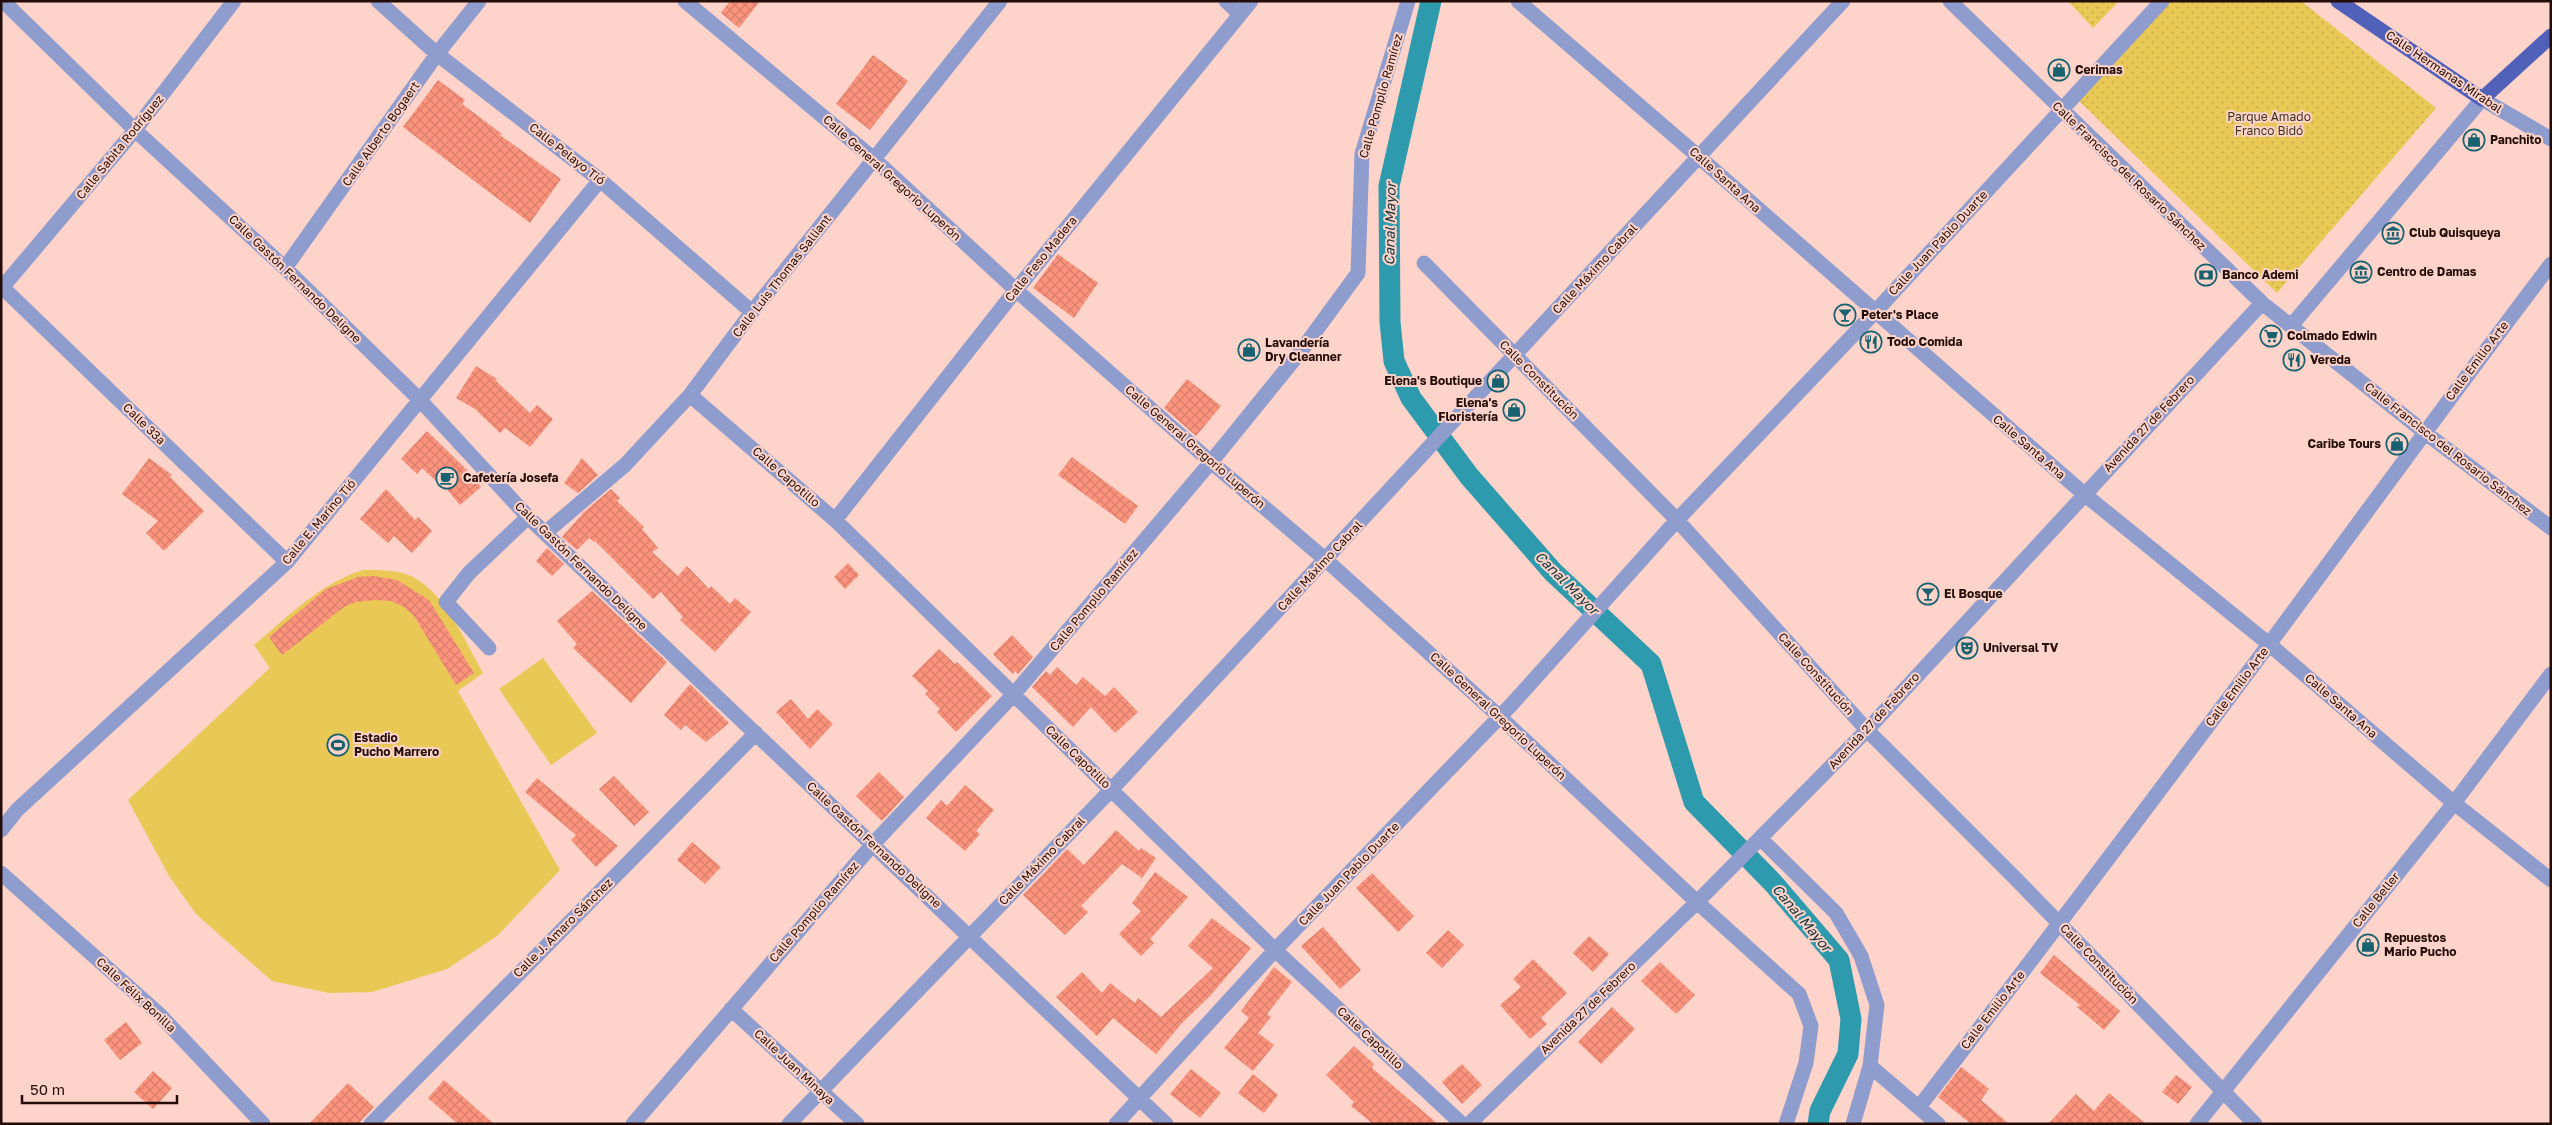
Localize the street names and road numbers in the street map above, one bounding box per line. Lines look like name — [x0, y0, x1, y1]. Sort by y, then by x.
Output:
street label: Calle Hermanas Mirabal — [2383, 27, 2505, 116]
street label: Calle Pomplio Ramírez — [1356, 32, 1406, 160]
street label: Calle Alberto Bogaert — [339, 78, 423, 189]
street label: Calle Sabita Rodríguez — [73, 91, 166, 202]
street label: Calle Francisco del Rosario Sánchez — [2049, 98, 2209, 253]
street label: Calle General Gregorio Luperón — [820, 112, 964, 244]
street label: Calle Pelayo Tió — [526, 119, 608, 188]
street label: Calle Santa Ana — [1687, 144, 1764, 216]
street label: Calle Juan Pablo Duarte — [1885, 187, 1990, 298]
street label: Calle Gastón Fernando Deligne — [226, 211, 365, 346]
street label: Calle Luis Thomas Salliant — [729, 211, 834, 340]
street label: Calle Feso Madera — [1001, 213, 1080, 305]
street label: Calle Máximo Cabral — [1549, 220, 1640, 317]
street label: Calle Emilio Arte — [2442, 318, 2511, 403]
street label: Calle Constitución — [1497, 337, 1582, 422]
street label: Avenida 27 de Febrero — [2100, 372, 2197, 475]
street label: Calle Francisco del Rosario Sánchez — [2362, 379, 2535, 518]
street label: Calle General Gregorio Luperón — [1122, 382, 1268, 511]
street label: Calle 33ª — [120, 400, 169, 448]
street label: Calle Santa Ana — [1990, 411, 2069, 482]
street label: Calle Capotillo — [749, 443, 823, 510]
street label: Calle E. Marino Tió — [279, 476, 359, 567]
street label: Calle Gastón Fernando Deligne — [512, 498, 651, 633]
street label: Calle Máximo Cabral — [1274, 517, 1365, 614]
street label: Calle Pomplio Ramírez — [1046, 545, 1141, 654]
street label: Calle Constitución — [1775, 629, 1857, 718]
street label: Calle Emilio Arte — [2202, 644, 2271, 729]
street label: Calle General Gregorio Luperón — [1427, 649, 1569, 783]
street label: Avenida 27 de Febrero — [1825, 669, 1922, 772]
street label: Calle Santa Ana — [2302, 670, 2381, 741]
street label: Calle Capotillo — [1043, 722, 1114, 791]
street label: Calle Gastón Fernando Deligne — [804, 778, 945, 911]
street label: Calle Máximo Cabral — [995, 813, 1088, 908]
street label: Calle Juan Pablo Duarte — [1295, 819, 1402, 929]
street label: Calle Pomplio Ramírez — [766, 858, 862, 965]
street label: Calle Beller — [2349, 869, 2403, 930]
street label: Calle J. Amaro Sánchez — [510, 875, 615, 980]
street label: Calle Constitución — [2057, 920, 2142, 1007]
street label: Calle Félix Bonilla — [93, 954, 179, 1035]
street label: Avenida 27 de Febrero — [1537, 958, 1638, 1057]
street label: Calle Emilio Arte — [1957, 967, 2028, 1052]
street label: Calle Capotillo — [1334, 1003, 1406, 1072]
street label: Calle Juan Minaya — [751, 1026, 838, 1108]

